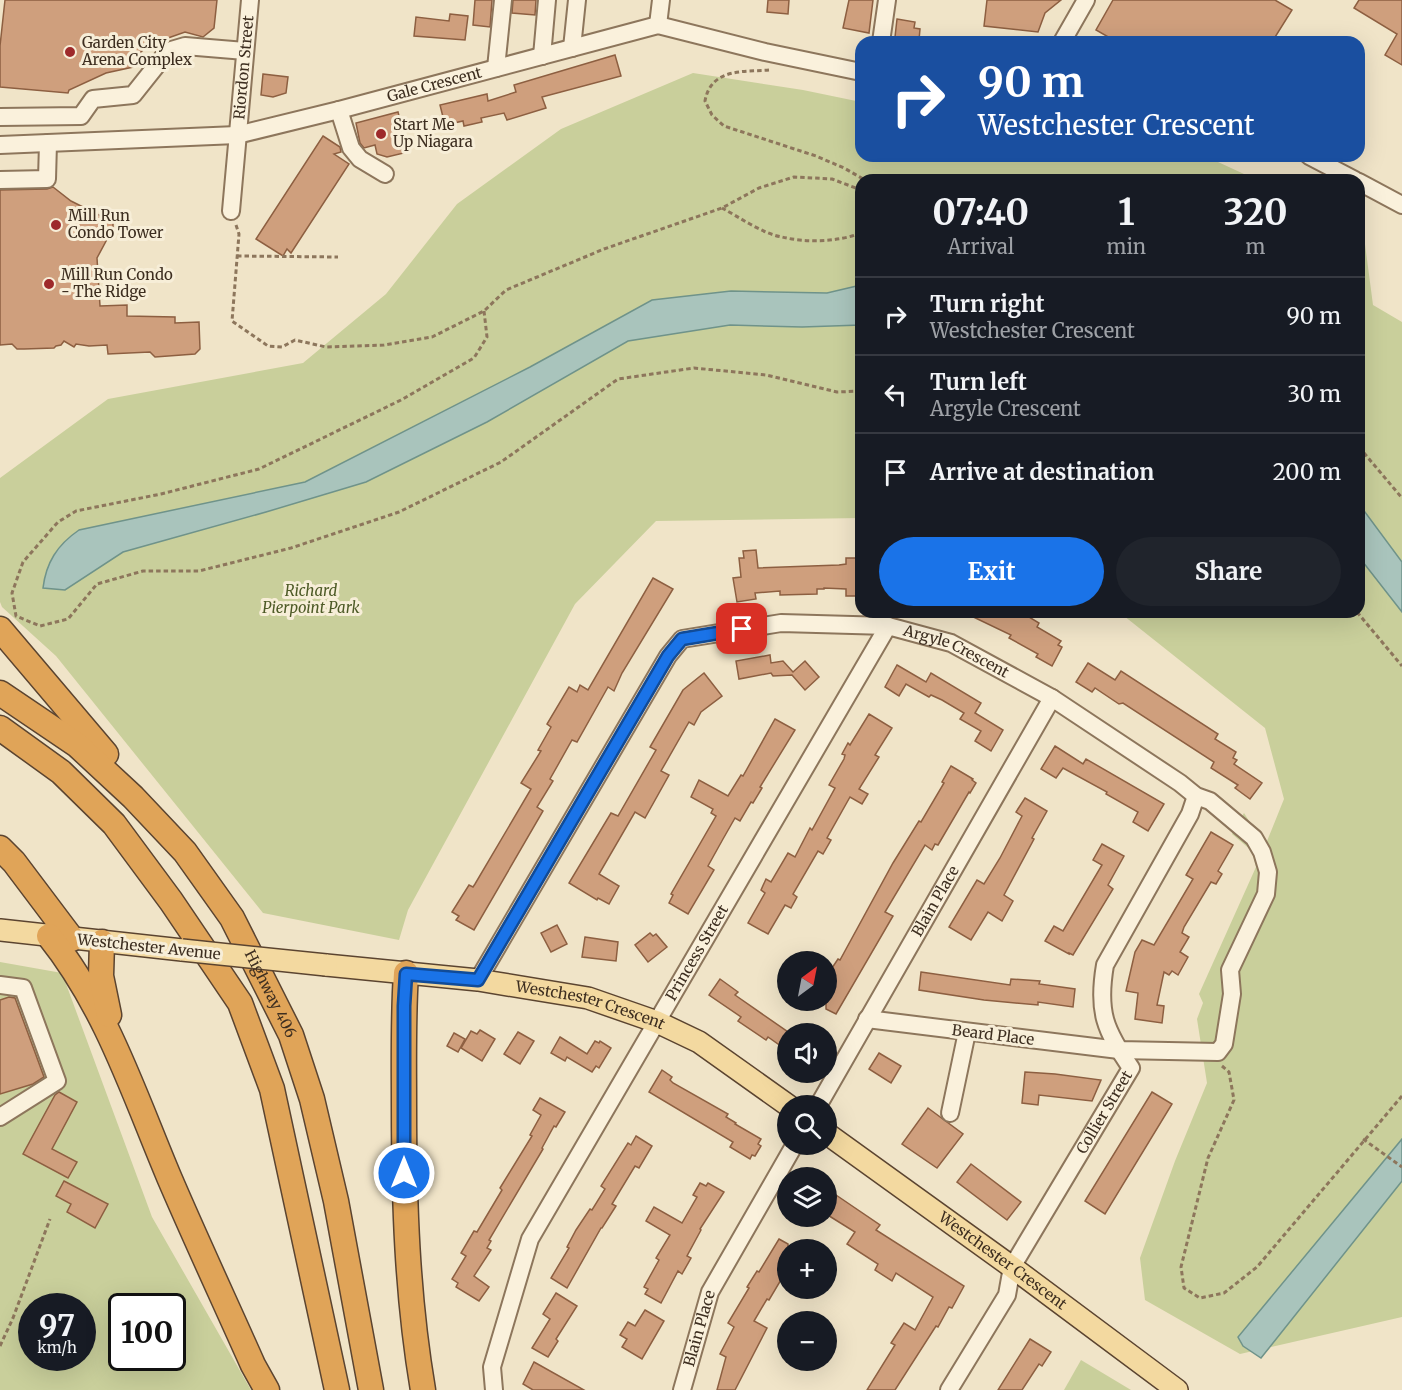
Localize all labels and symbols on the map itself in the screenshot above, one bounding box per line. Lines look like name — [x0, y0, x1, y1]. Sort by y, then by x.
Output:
street label: Riordon Street — [229, 14, 258, 120]
place label: Garden City Arena Complex — [81, 33, 192, 69]
marker: Garden City Arena Complex — [63, 45, 77, 59]
street label: Gale Crescent — [385, 62, 484, 106]
place label: Start Me Up Niagara — [393, 115, 473, 151]
marker: Start Me Up Niagara — [374, 127, 388, 141]
place label: Mill Run Condo Tower — [68, 206, 164, 242]
marker: Mill Run Condo Tower — [49, 218, 63, 232]
place label: Mill Run Condo - The Ridge — [61, 265, 173, 301]
marker: Mill Run Condo - The Ridge — [42, 277, 56, 291]
park label: Richard Pierpoint Park — [262, 581, 360, 617]
pin — [716, 603, 767, 654]
street label: Argyle Crescent — [901, 620, 1012, 682]
street label: Blain Place — [907, 862, 963, 940]
street label: Princess Street — [661, 901, 732, 1004]
street label: Westchester Avenue — [75, 929, 222, 963]
street label: Highway 406 — [241, 947, 301, 1041]
north arrow — [777, 951, 837, 1011]
street label: Westchester Crescent — [513, 976, 668, 1033]
street label: Beard Place — [951, 1020, 1035, 1049]
street label: Collier Street — [1072, 1067, 1136, 1157]
position arrow — [372, 1141, 436, 1205]
street label: Westchester Crescent — [934, 1207, 1071, 1314]
street label: Blain Place — [679, 1288, 719, 1369]
speed limit sign: 100 — [108, 1293, 186, 1371]

